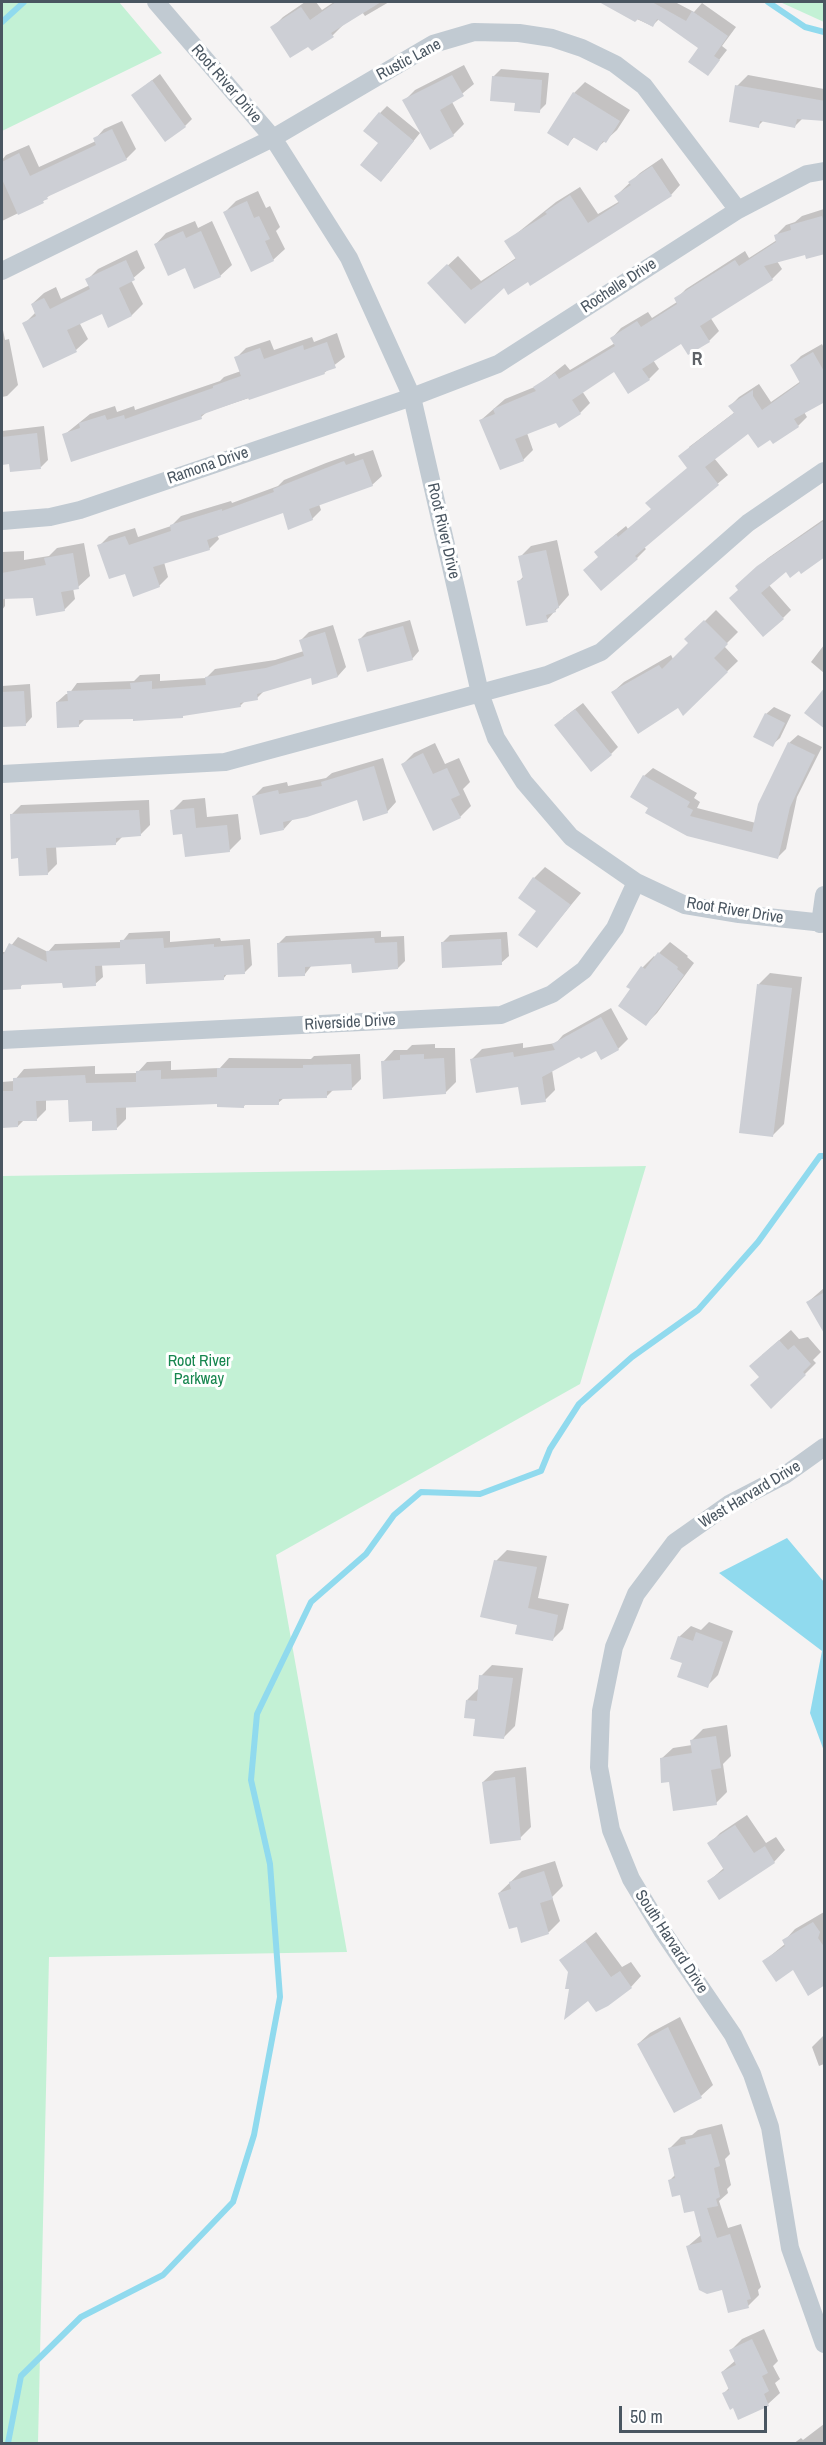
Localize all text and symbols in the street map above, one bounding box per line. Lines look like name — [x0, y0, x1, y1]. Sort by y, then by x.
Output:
street label: Rustic Lane — [374, 35, 444, 85]
street label: Root River Drive — [187, 41, 265, 127]
street label: Rochelle Drive — [578, 255, 660, 317]
district label: R — [692, 349, 702, 371]
street label: Ramona Drive — [165, 443, 251, 489]
street label: Root River Drive — [423, 481, 463, 581]
street label: Root River Drive — [685, 894, 785, 928]
street label: Riverside Drive — [304, 1011, 396, 1035]
park label: Root River Parkway — [168, 1352, 230, 1390]
street label: West Harvard Drive — [696, 1457, 804, 1533]
street label: South Harvard Drive — [630, 1887, 712, 1997]
scale bar — [622, 2394, 770, 2432]
text: 50 m — [630, 2404, 663, 2429]

